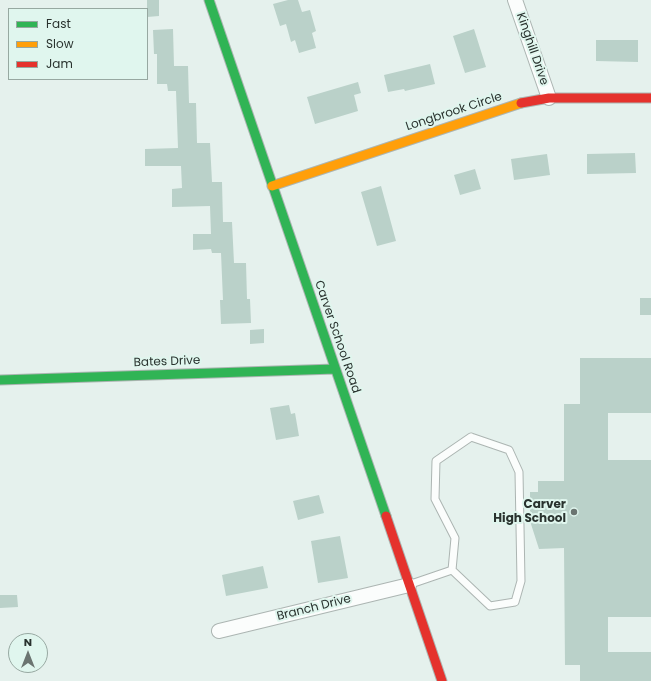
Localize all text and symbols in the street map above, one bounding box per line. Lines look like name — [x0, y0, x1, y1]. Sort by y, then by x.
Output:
legend — [8, 8, 148, 80]
street label: Kinghill Drive — [513, 11, 551, 87]
text: Fast — [46, 15, 71, 32]
text: Slow — [46, 35, 74, 52]
text: Jam — [46, 55, 73, 72]
street label: Longbrook Circle — [404, 90, 504, 134]
street label: Carver School Road — [311, 279, 363, 395]
street label: Bates Drive — [133, 354, 201, 370]
place label: Carver High School — [493, 498, 566, 526]
marker: Carver High School — [569, 507, 579, 517]
street label: Branch Drive — [275, 592, 353, 624]
north arrow — [8, 633, 48, 673]
text: N — [24, 634, 32, 650]

